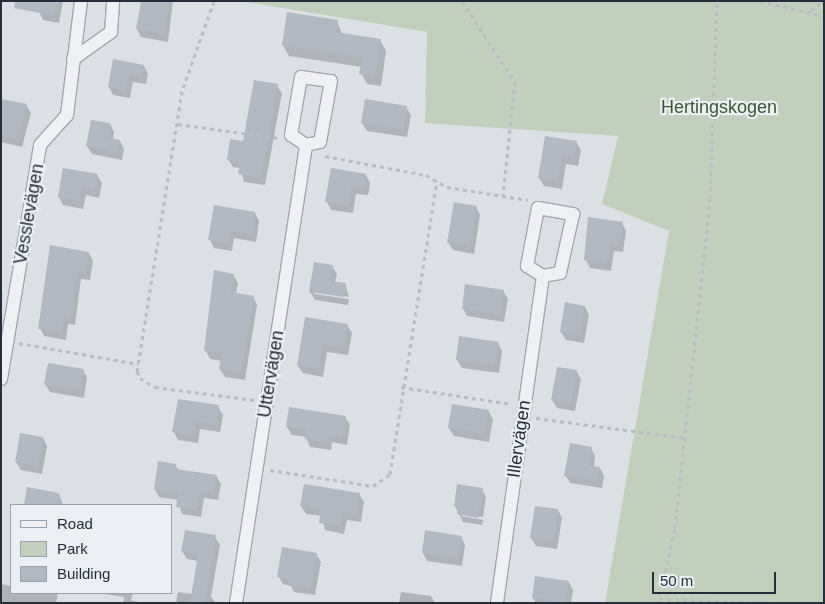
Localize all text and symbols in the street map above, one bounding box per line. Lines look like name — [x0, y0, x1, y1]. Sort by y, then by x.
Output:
park label: Hertingskogen — [661, 96, 777, 118]
street label: Vesslevägen — [10, 162, 48, 266]
street label: Uttervägen — [253, 329, 289, 419]
street label: Illervägen — [503, 399, 535, 479]
legend — [10, 504, 172, 594]
text: Road — [57, 515, 93, 532]
text: Park — [57, 540, 88, 557]
scale bar — [655, 562, 779, 594]
text: Building — [57, 565, 110, 582]
text: 50 m — [660, 572, 693, 589]

